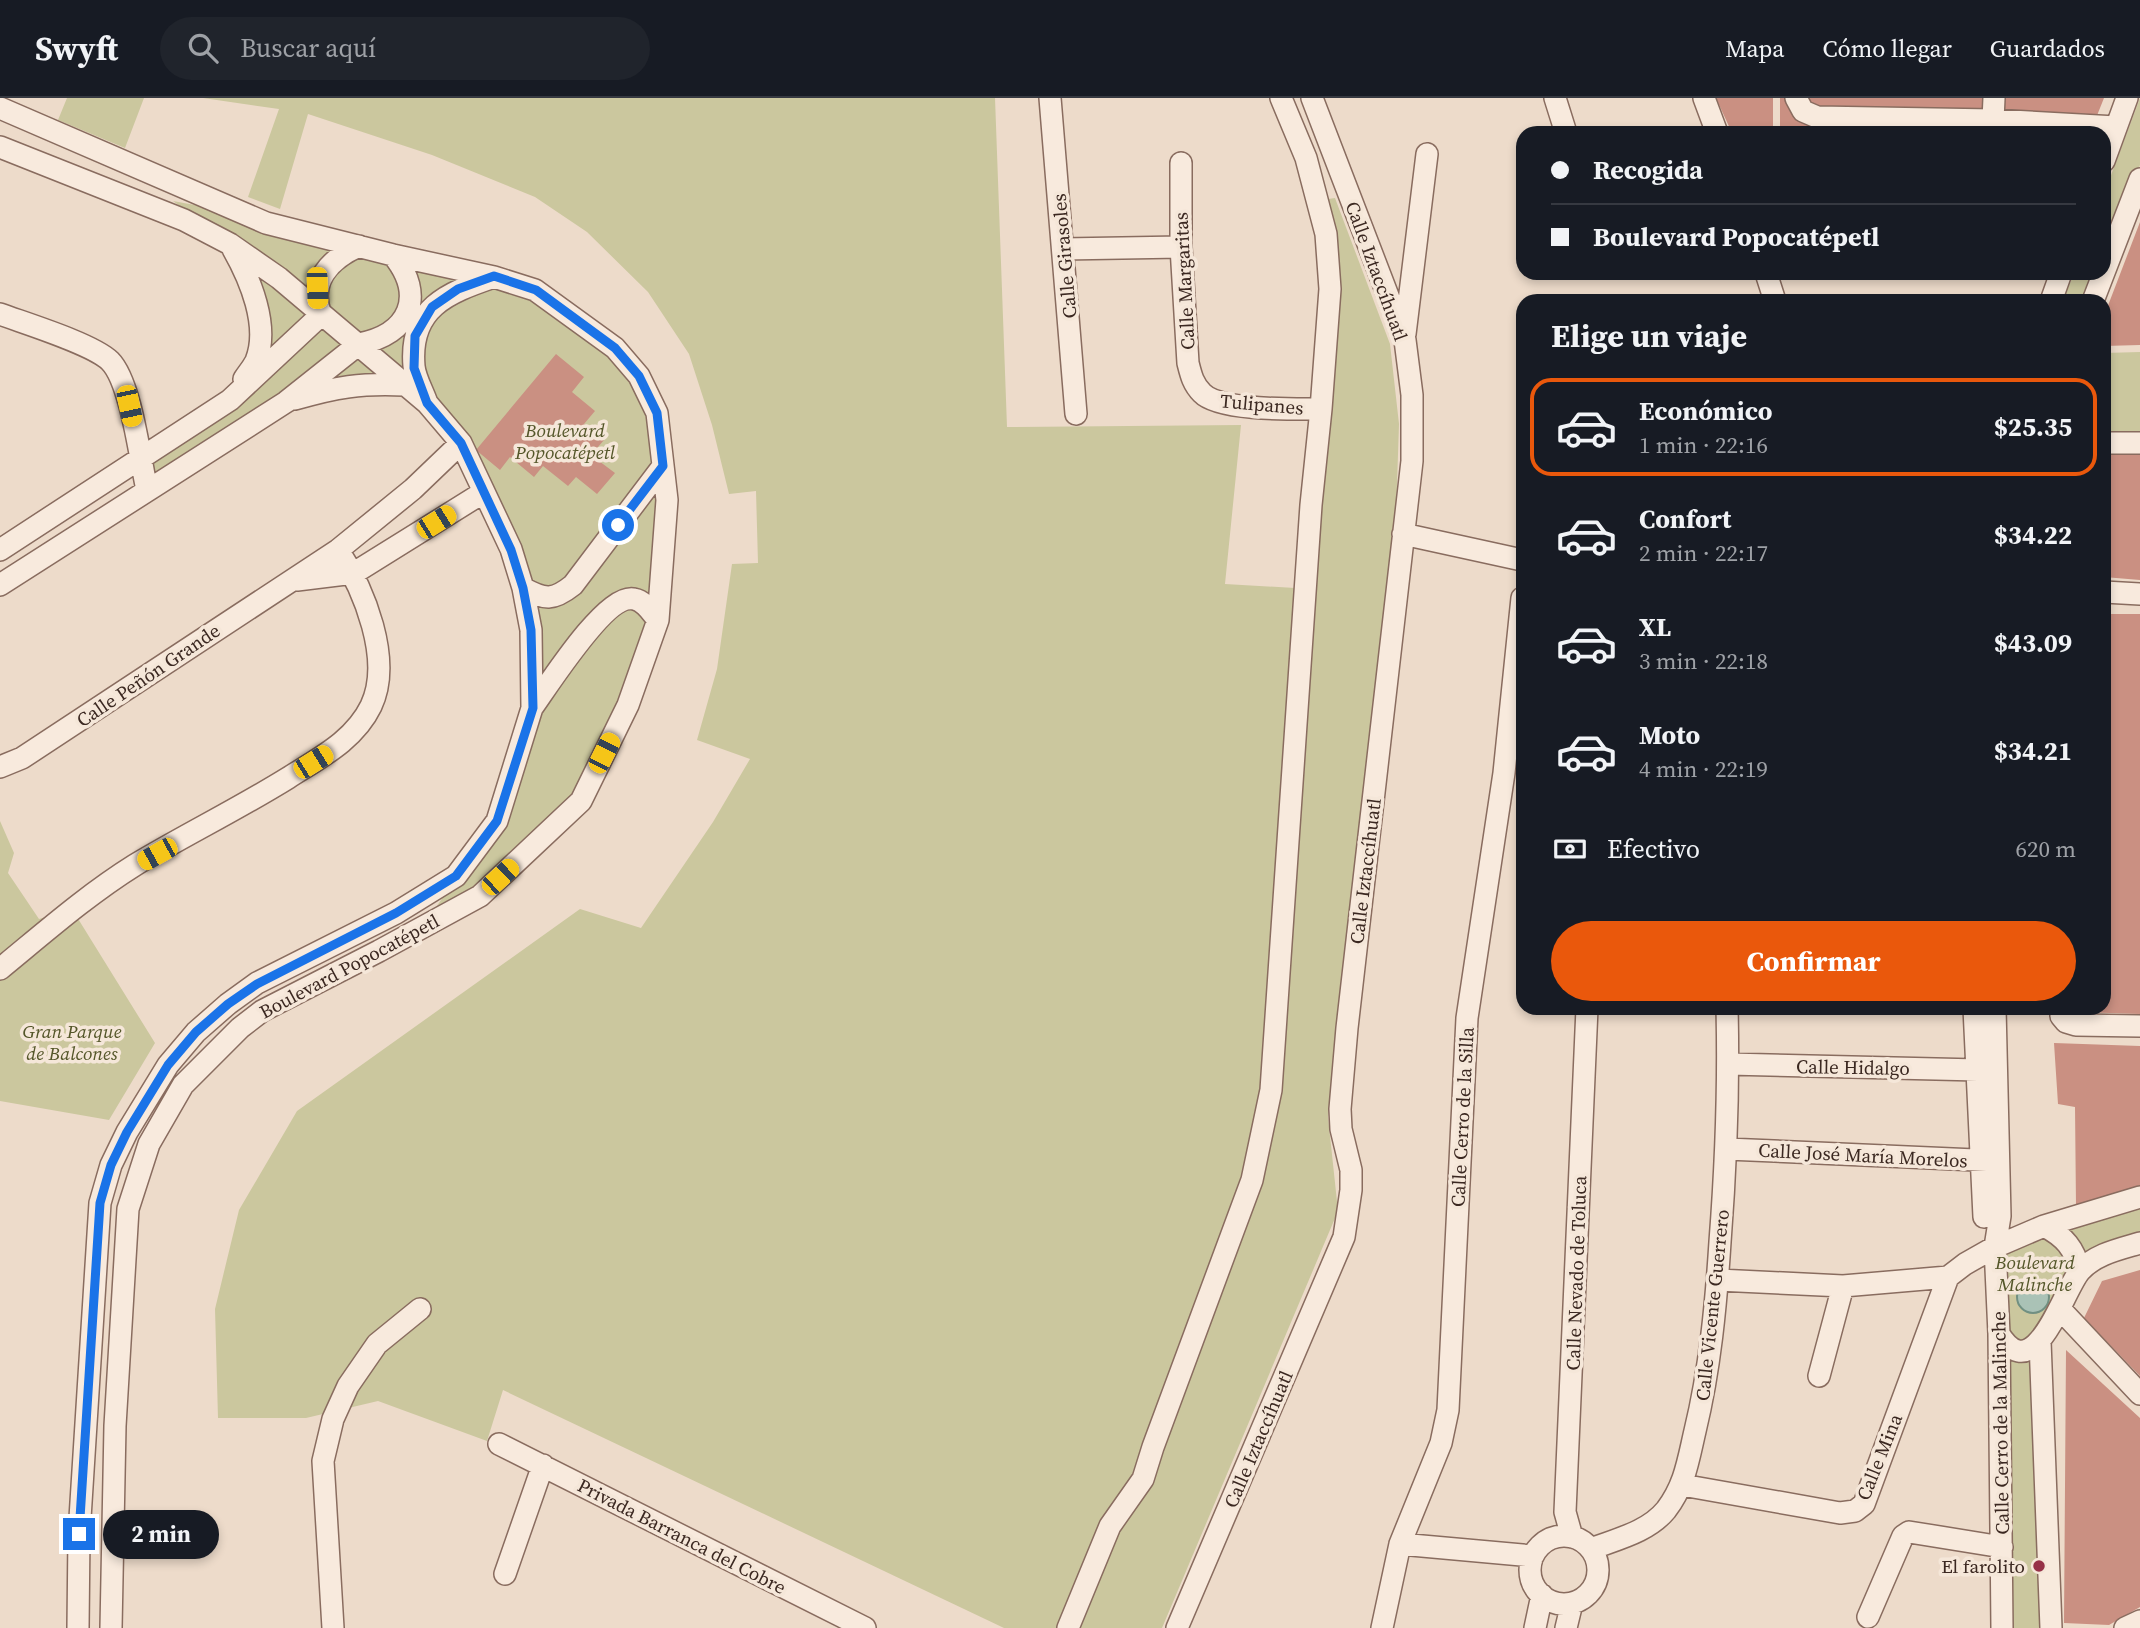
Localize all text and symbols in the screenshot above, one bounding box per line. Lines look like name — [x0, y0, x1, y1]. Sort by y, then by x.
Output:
search box — [160, 17, 650, 80]
text: Swyft — [35, 26, 118, 71]
icon: search — [184, 29, 222, 67]
text: Buscar aquí — [240, 30, 376, 66]
text: Mapa — [1725, 32, 1784, 65]
text: Cómo llegar — [1822, 32, 1952, 65]
text: Guardados — [1990, 32, 2105, 65]
text: Recogida — [1593, 152, 1703, 188]
street label: Calle Girasoles — [1046, 192, 1082, 320]
street label: Calle Iztaccíhuatl — [1340, 198, 1414, 345]
street label: Calle Margaritas — [1167, 211, 1201, 351]
text: Boulevard Popocatépetl — [1593, 219, 1879, 255]
car — [306, 267, 329, 309]
text: Elige un viaje — [1551, 314, 1747, 358]
car — [115, 383, 144, 429]
street label: Tulipanes — [1219, 387, 1305, 421]
text: Económico — [1639, 393, 1772, 429]
icon: car — [1555, 396, 1618, 459]
text: $25.35 — [1994, 409, 2072, 445]
park label: Boulevard Popocatépetl — [514, 417, 616, 465]
text: 1 min · 22:16 — [1639, 429, 1768, 461]
text: Confort — [1639, 501, 1731, 537]
car — [413, 502, 460, 542]
icon: car — [1555, 504, 1618, 567]
route start — [602, 509, 634, 541]
text: $34.22 — [1994, 517, 2072, 553]
text: 2 min · 22:17 — [1639, 537, 1768, 569]
text: XL — [1639, 609, 1671, 645]
icon: car — [1555, 612, 1618, 675]
street label: Calle Peñón Grande — [71, 617, 225, 733]
text: $43.09 — [1994, 625, 2072, 661]
text: 3 min · 22:18 — [1639, 645, 1768, 677]
text: Moto — [1639, 717, 1700, 753]
icon: car — [1555, 720, 1618, 783]
car — [586, 730, 623, 776]
text: $34.21 — [1994, 733, 2072, 769]
car — [290, 742, 337, 782]
text: 4 min · 22:19 — [1639, 753, 1768, 785]
street label: Calle Iztaccíhuatl — [1343, 796, 1387, 945]
icon: cash — [1551, 830, 1589, 868]
text: Efectivo — [1607, 831, 1700, 867]
text: 620 m — [2015, 833, 2076, 865]
car — [134, 835, 181, 873]
car — [478, 855, 523, 899]
street label: Boulevard Popocatépetl — [255, 907, 444, 1024]
button: Confirmar — [1551, 921, 2076, 1001]
park label: Gran Parque de Balcones — [23, 1018, 122, 1066]
street label: Calle Cerro de la Silla — [1444, 1026, 1480, 1208]
street label: Calle Hidalgo — [1796, 1053, 1910, 1081]
street label: Calle José María Morelos — [1758, 1137, 1968, 1173]
street label: Calle Nevado de Toluca — [1560, 1175, 1592, 1371]
street label: Calle Vicente Guerrero — [1689, 1208, 1735, 1402]
park label: Boulevard Malinche — [1994, 1249, 2075, 1297]
street label: Calle Cerro de la Malinche — [1985, 1311, 2015, 1535]
street label: Calle Iztaccíhuatl — [1217, 1366, 1299, 1512]
street label: Calle Mina — [1850, 1410, 1908, 1504]
street label: Privada Barranca del Cobre — [573, 1472, 791, 1600]
callout: 2 min — [104, 1510, 219, 1558]
route end — [63, 1518, 95, 1550]
text: 2 min — [131, 1518, 191, 1550]
place label: El farolito — [1941, 1553, 2025, 1579]
marker: El farolito — [2031, 1558, 2047, 1574]

